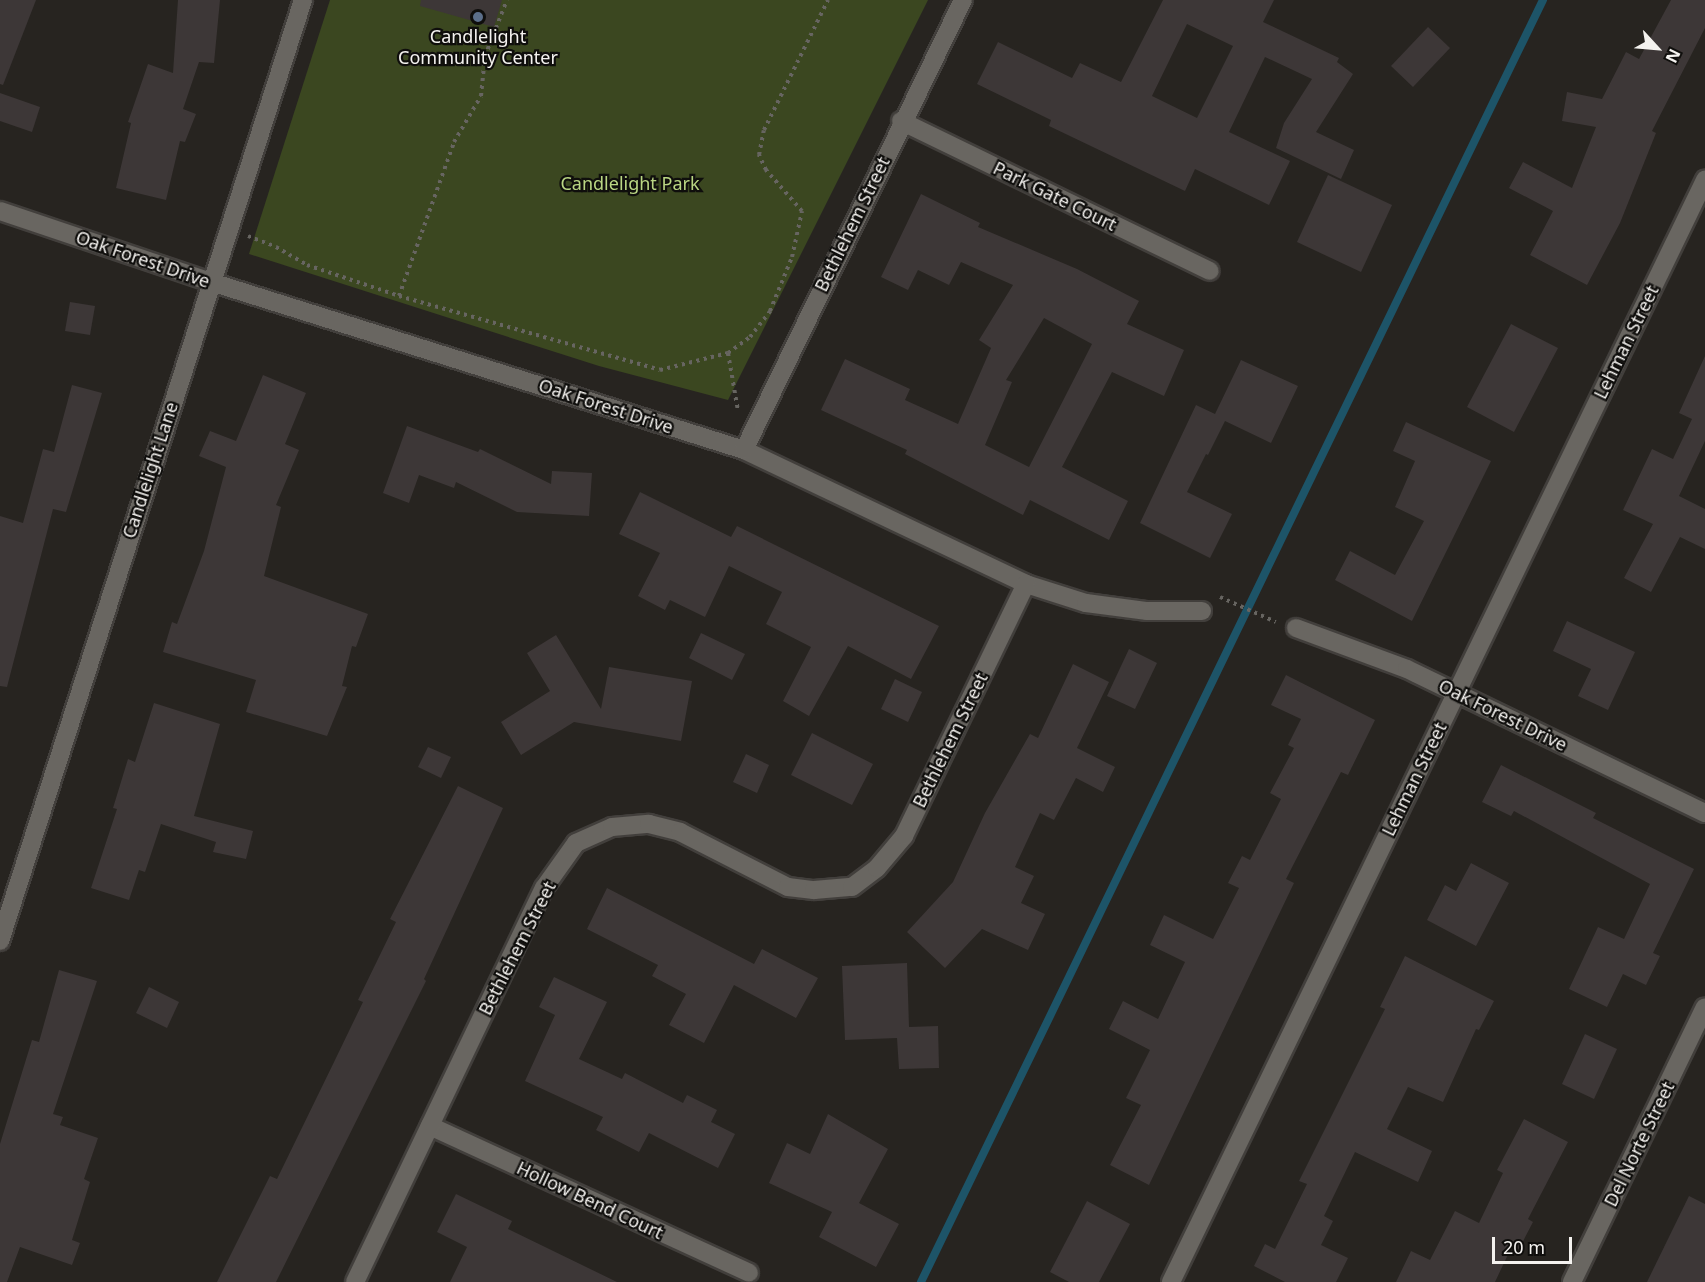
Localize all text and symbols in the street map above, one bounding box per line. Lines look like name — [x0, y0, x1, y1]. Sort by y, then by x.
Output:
marker: Candlelight Community Center — [471, 10, 485, 24]
north arrow — [1627, 18, 1687, 78]
place label: Candlelight Community Center — [398, 26, 558, 68]
text: N — [1660, 45, 1686, 67]
street label: Bethlehem Street — [810, 153, 894, 295]
street label: Park Gate Court — [990, 157, 1120, 235]
park label: Candlelight Park — [560, 172, 700, 194]
street label: Oak Forest Drive — [73, 226, 213, 292]
street label: Lehman Street — [1589, 282, 1663, 402]
street label: Oak Forest Drive — [536, 374, 676, 438]
street label: Candlelight Lane — [118, 399, 182, 541]
street label: Bethlehem Street — [908, 669, 992, 811]
street label: Oak Forest Drive — [1435, 675, 1571, 755]
street label: Lehman Street — [1377, 719, 1451, 839]
street label: Bethlehem Street — [474, 877, 560, 1019]
street label: Del Norte Street — [1599, 1078, 1679, 1210]
street label: Hollow Bend Court — [513, 1157, 667, 1243]
scale bar — [1495, 1225, 1574, 1263]
text: 20 m — [1503, 1235, 1545, 1259]

